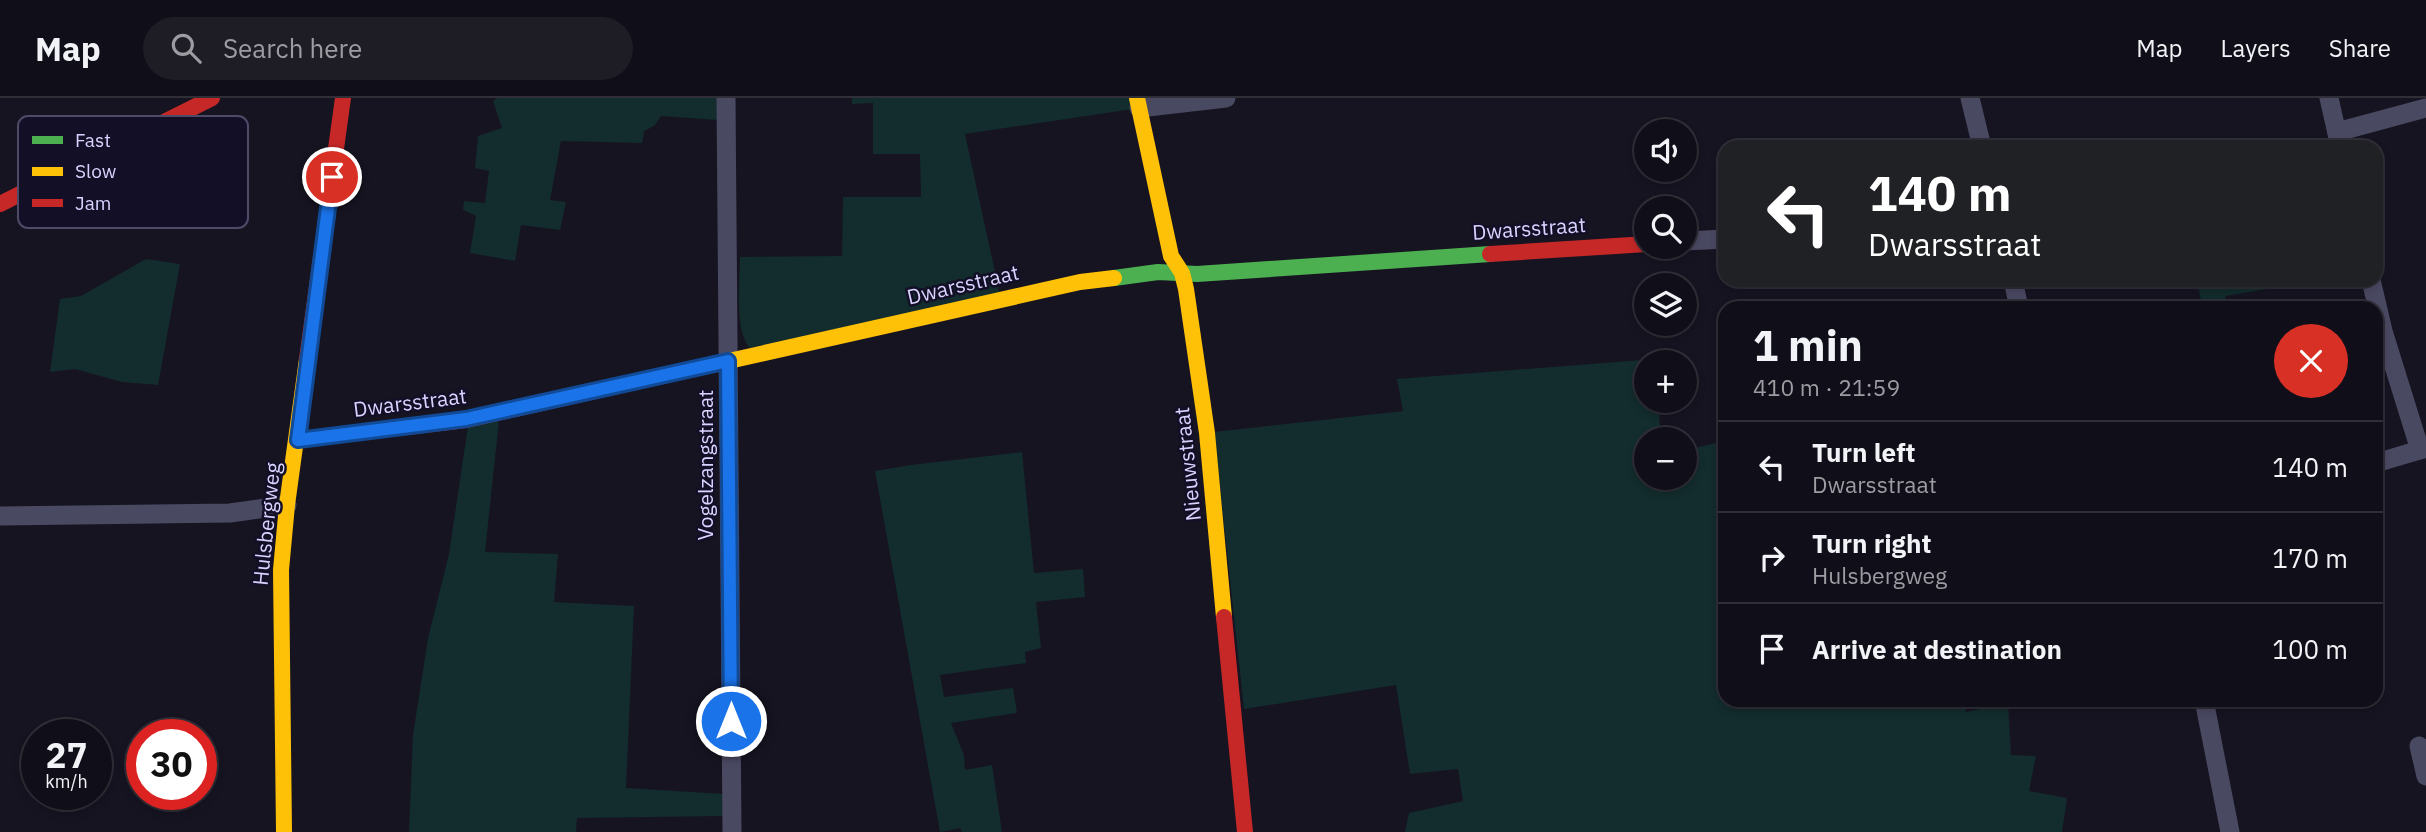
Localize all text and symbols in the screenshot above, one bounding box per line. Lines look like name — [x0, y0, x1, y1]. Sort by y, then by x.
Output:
search box — [143, 17, 633, 80]
text: Map — [35, 27, 101, 70]
icon: search — [167, 29, 205, 67]
text: Search here — [223, 31, 362, 65]
text: Map — [2136, 32, 2183, 64]
text: Layers — [2221, 32, 2291, 64]
text: Share — [2329, 32, 2391, 64]
legend — [18, 116, 248, 228]
map controls — [1634, 119, 1697, 490]
button: sound — [1634, 119, 1697, 182]
text: Fast — [75, 128, 111, 152]
pin — [302, 147, 362, 207]
icon: arrive — [313, 158, 351, 196]
text: Slow — [75, 159, 116, 183]
text: 140 m — [1868, 161, 2012, 224]
icon: left — [1753, 168, 1844, 259]
text: Jam — [75, 191, 111, 215]
button: search — [1634, 196, 1697, 259]
street label: Dwarsstraat — [1471, 210, 1587, 246]
text: Dwarsstraat — [1868, 223, 2042, 265]
street label: Dwarsstraat — [904, 258, 1021, 310]
button: layers — [1634, 273, 1697, 336]
text: 1 min — [1753, 318, 1863, 373]
button: close — [2274, 324, 2348, 398]
button: + — [1634, 350, 1697, 413]
text: 410 m · 21:59 — [1753, 372, 1900, 402]
street label: Dwarsstraat — [352, 381, 468, 423]
street label: Vogelzangstraat — [691, 390, 719, 540]
street label: Nieuwstraat — [1167, 406, 1207, 523]
button: − — [1634, 427, 1697, 490]
text: Turn left — [1812, 435, 1915, 469]
icon: left — [1753, 448, 1791, 486]
text: 140 m — [2272, 450, 2348, 484]
street label: Hulsbergweg — [246, 461, 286, 587]
text: Dwarsstraat — [1812, 469, 1937, 499]
text: Turn right — [1812, 526, 1931, 560]
icon: right — [1753, 539, 1791, 577]
text: 170 m — [2272, 541, 2348, 575]
text: Hulsbergweg — [1812, 560, 1947, 590]
icon: arrive — [1753, 630, 1791, 668]
text: Arrive at destination — [1812, 632, 2062, 666]
text: 100 m — [2272, 632, 2348, 666]
position arrow — [694, 684, 768, 758]
speed limit sign: 30 — [126, 719, 217, 810]
text: 27 — [45, 732, 88, 778]
text: km/h — [45, 770, 88, 793]

